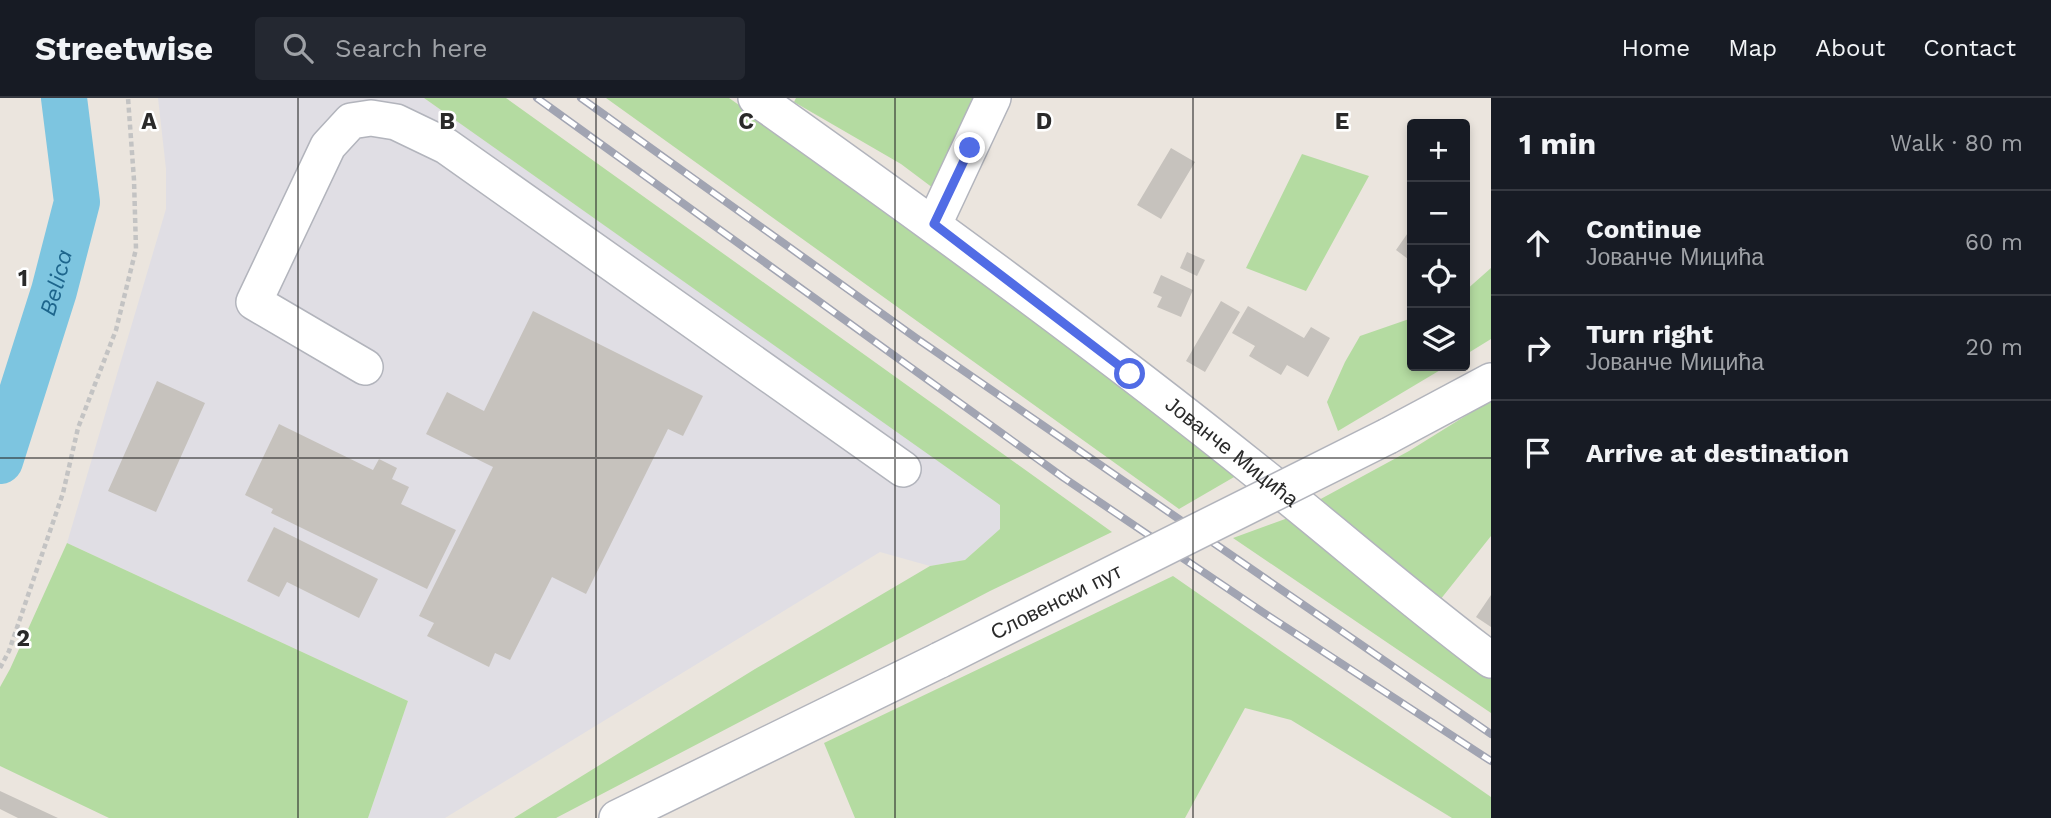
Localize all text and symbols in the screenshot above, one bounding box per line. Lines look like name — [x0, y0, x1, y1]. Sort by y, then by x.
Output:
search box — [255, 17, 745, 80]
text: Streetwise — [35, 29, 213, 68]
icon: search — [279, 29, 317, 67]
text: Search here — [335, 33, 487, 63]
text: Home — [1622, 34, 1690, 62]
text: Map — [1728, 34, 1777, 62]
text: About — [1815, 34, 1885, 62]
text: Contact — [1923, 34, 2016, 62]
text: A — [141, 108, 157, 135]
text: B — [439, 108, 455, 135]
text: C — [738, 108, 754, 135]
text: D — [1036, 108, 1052, 135]
text: E — [1335, 108, 1349, 135]
map controls — [1407, 119, 1470, 371]
button: + — [1407, 119, 1470, 182]
text: 1 min — [1519, 126, 1596, 161]
text: Walk · 80 m — [1890, 130, 2023, 157]
route end — [954, 132, 985, 163]
button: − — [1407, 182, 1470, 245]
text: Continue — [1586, 214, 1702, 244]
icon: ahead — [1519, 224, 1557, 262]
text: 60 m — [1965, 229, 2023, 256]
text: Јованче Мицића — [1586, 244, 1764, 271]
button: locate — [1407, 245, 1470, 308]
water label: Belica — [34, 247, 78, 319]
text: 1 — [18, 265, 28, 292]
button: layers — [1407, 308, 1470, 371]
text: Turn right — [1586, 319, 1713, 349]
icon: right — [1519, 329, 1557, 367]
text: 20 m — [1966, 334, 2023, 361]
text: Јованче Мицића — [1586, 349, 1764, 376]
route start — [1114, 358, 1145, 389]
street label: Јованче Мицића — [1161, 391, 1304, 512]
icon: arrive — [1519, 434, 1557, 472]
text: Arrive at destination — [1586, 438, 1849, 468]
street label: Словенски пут — [986, 558, 1126, 645]
text: 2 — [16, 625, 30, 652]

